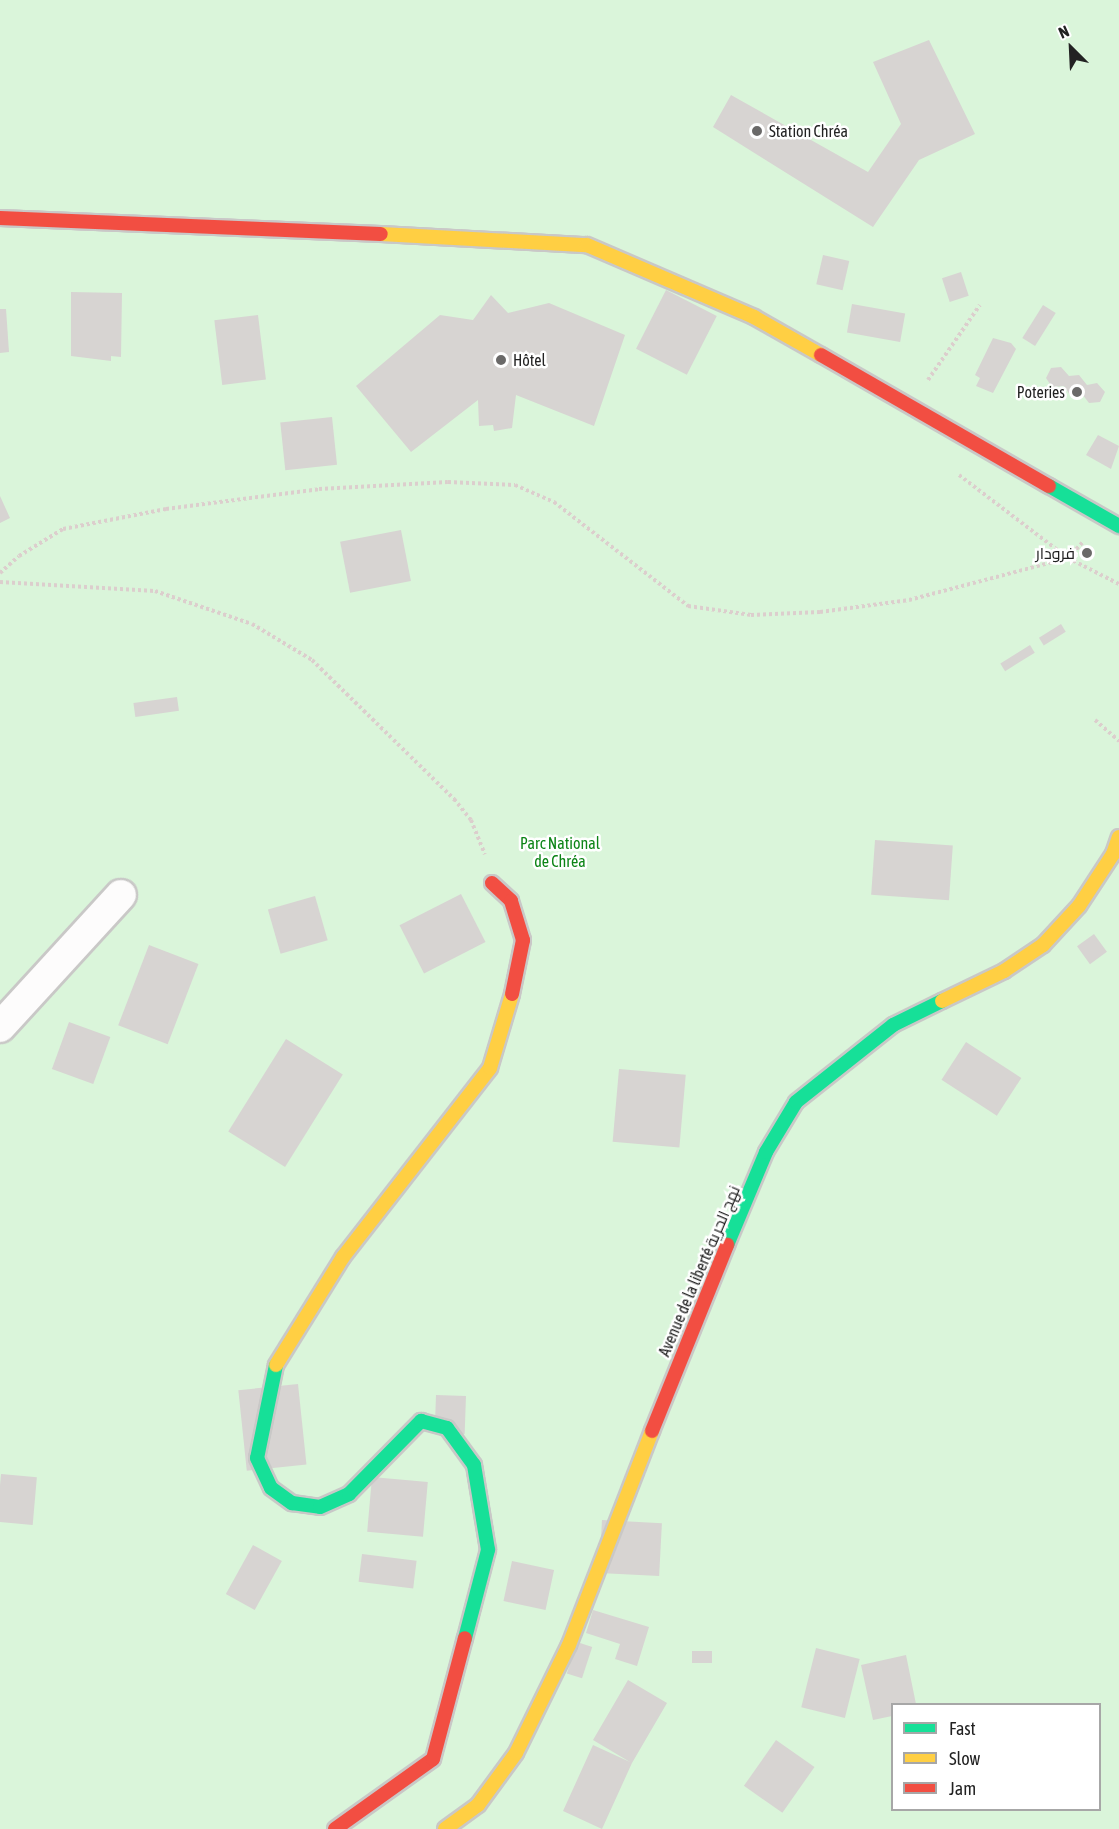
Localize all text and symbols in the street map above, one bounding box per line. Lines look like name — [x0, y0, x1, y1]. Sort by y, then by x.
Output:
north arrow — [1041, 18, 1101, 78]
text: N — [1056, 21, 1072, 42]
place label: Station Chréa — [769, 121, 848, 141]
marker: Station Chréa — [750, 124, 764, 138]
place label: Hôtel — [513, 350, 546, 370]
marker: Hôtel — [494, 353, 508, 367]
place label: Poteries — [1017, 382, 1065, 402]
marker: Poteries — [1070, 385, 1084, 399]
place label: فرودار — [1036, 543, 1075, 563]
marker: فرودار — [1080, 546, 1094, 560]
park label: Parc National de Chréa — [520, 833, 600, 871]
street label: Avenue de la liberté نهج الحرية — [654, 1183, 744, 1359]
legend — [891, 1703, 1101, 1811]
text: Fast — [949, 1718, 976, 1739]
text: Slow — [949, 1748, 980, 1769]
text: Jam — [949, 1778, 976, 1799]

